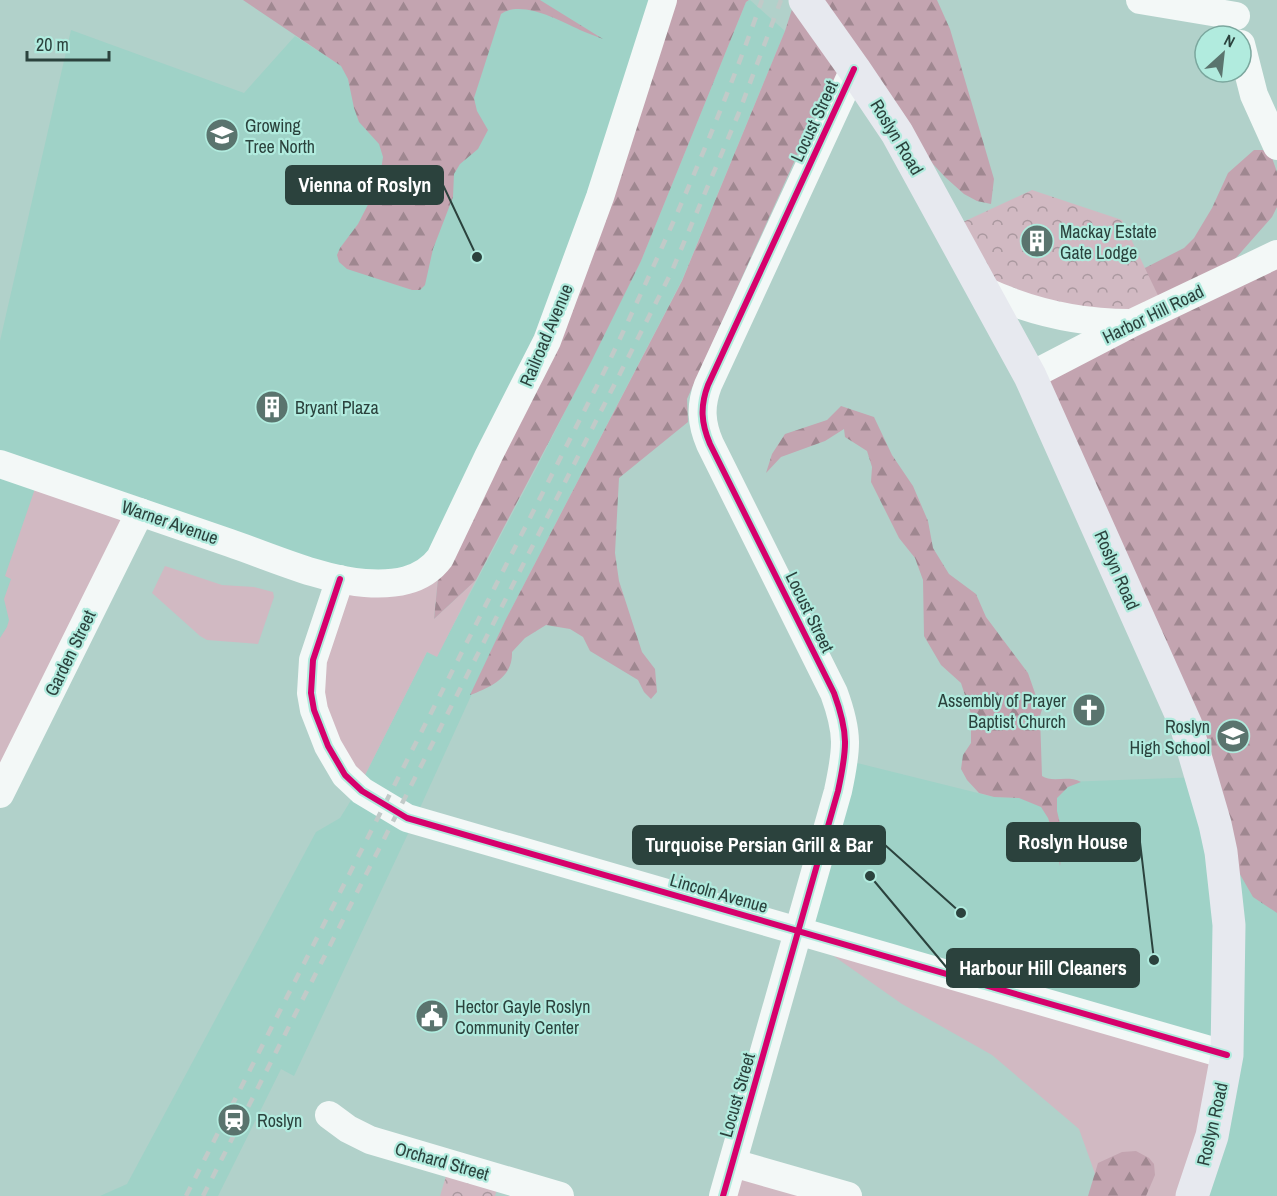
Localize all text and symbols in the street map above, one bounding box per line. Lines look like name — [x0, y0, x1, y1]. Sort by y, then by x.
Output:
scale bar — [27, 24, 110, 62]
north arrow — [1193, 24, 1253, 84]
text: N — [1221, 29, 1239, 53]
text: 20 m — [36, 32, 69, 57]
street label: Locust Street — [784, 76, 844, 166]
street label: Roslyn Road — [865, 94, 929, 180]
place label: Growing Tree North — [245, 113, 315, 159]
school or university icon: Growing Tree North — [204, 117, 240, 153]
callout: Vienna of Roslyn — [286, 166, 443, 204]
text: Vienna of Roslyn — [299, 171, 431, 198]
place label: Mackay Estate Gate Lodge — [1060, 219, 1157, 265]
building icon: Mackay Estate Gate Lodge — [1019, 223, 1055, 259]
street label: Harbor Hill Road — [1098, 279, 1208, 349]
street label: Railroad Avenue — [513, 280, 579, 390]
building icon: Bryant Plaza — [254, 389, 290, 425]
place label: Bryant Plaza — [295, 395, 379, 420]
street label: Warner Avenue — [118, 494, 222, 550]
street label: Roslyn Road — [1088, 526, 1146, 614]
street label: Locust Street — [780, 567, 840, 657]
street label: Garden Street — [38, 606, 102, 700]
place label: Assembly of Prayer Baptist Church — [937, 688, 1066, 734]
church icon: Assembly of Prayer Baptist Church — [1071, 692, 1107, 728]
place label: Roslyn High School — [1130, 714, 1210, 760]
school or university icon: Roslyn High School — [1215, 718, 1251, 754]
callout: Roslyn House — [1007, 823, 1140, 861]
callout: Turquoise Persian Grill & Bar — [633, 826, 885, 864]
text: Roslyn House — [1018, 828, 1128, 855]
text: Turquoise Persian Grill & Bar — [645, 831, 873, 858]
street label: Lincoln Avenue — [667, 867, 771, 919]
callout: Harbour Hill Cleaners — [947, 949, 1139, 987]
text: Harbour Hill Cleaners — [959, 954, 1127, 981]
place label: Hector Gayle Roslyn Community Center — [455, 994, 590, 1040]
public building icon: Hector Gayle Roslyn Community Center — [414, 998, 450, 1034]
street label: Locust Street — [713, 1050, 761, 1140]
street label: Roslyn Road — [1190, 1080, 1234, 1168]
station icon: Roslyn — [216, 1102, 252, 1138]
place label: Roslyn — [257, 1108, 302, 1133]
street label: Orchard Street — [392, 1136, 492, 1186]

